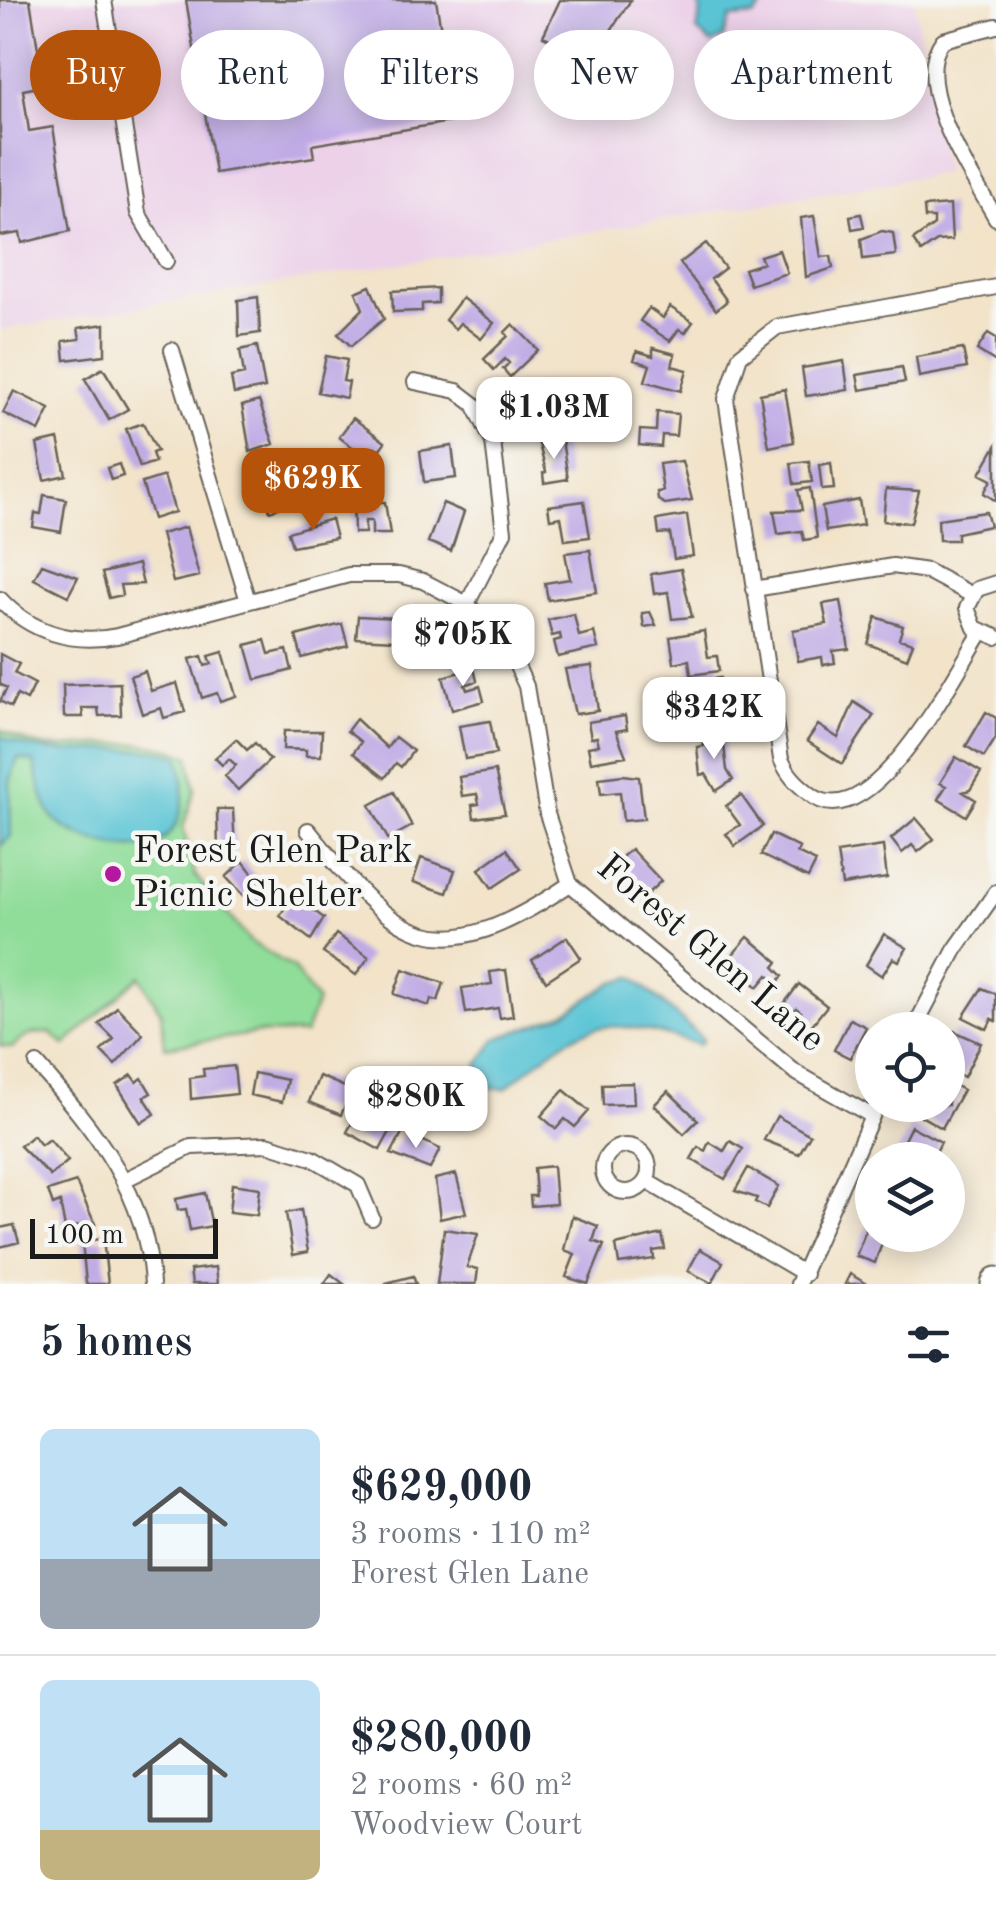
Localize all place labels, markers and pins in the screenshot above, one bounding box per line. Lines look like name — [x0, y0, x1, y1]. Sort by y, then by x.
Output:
pin: $1.03M — [473, 377, 635, 462]
pin: $629K — [243, 448, 383, 533]
pin: $705K — [393, 604, 533, 689]
pin: $342K — [644, 677, 784, 762]
place label: Forest Glen Park Picnic Shelter — [133, 833, 413, 915]
marker: Forest Glen Park Picnic Shelter — [102, 863, 124, 885]
pin: $280K — [346, 1066, 486, 1151]

